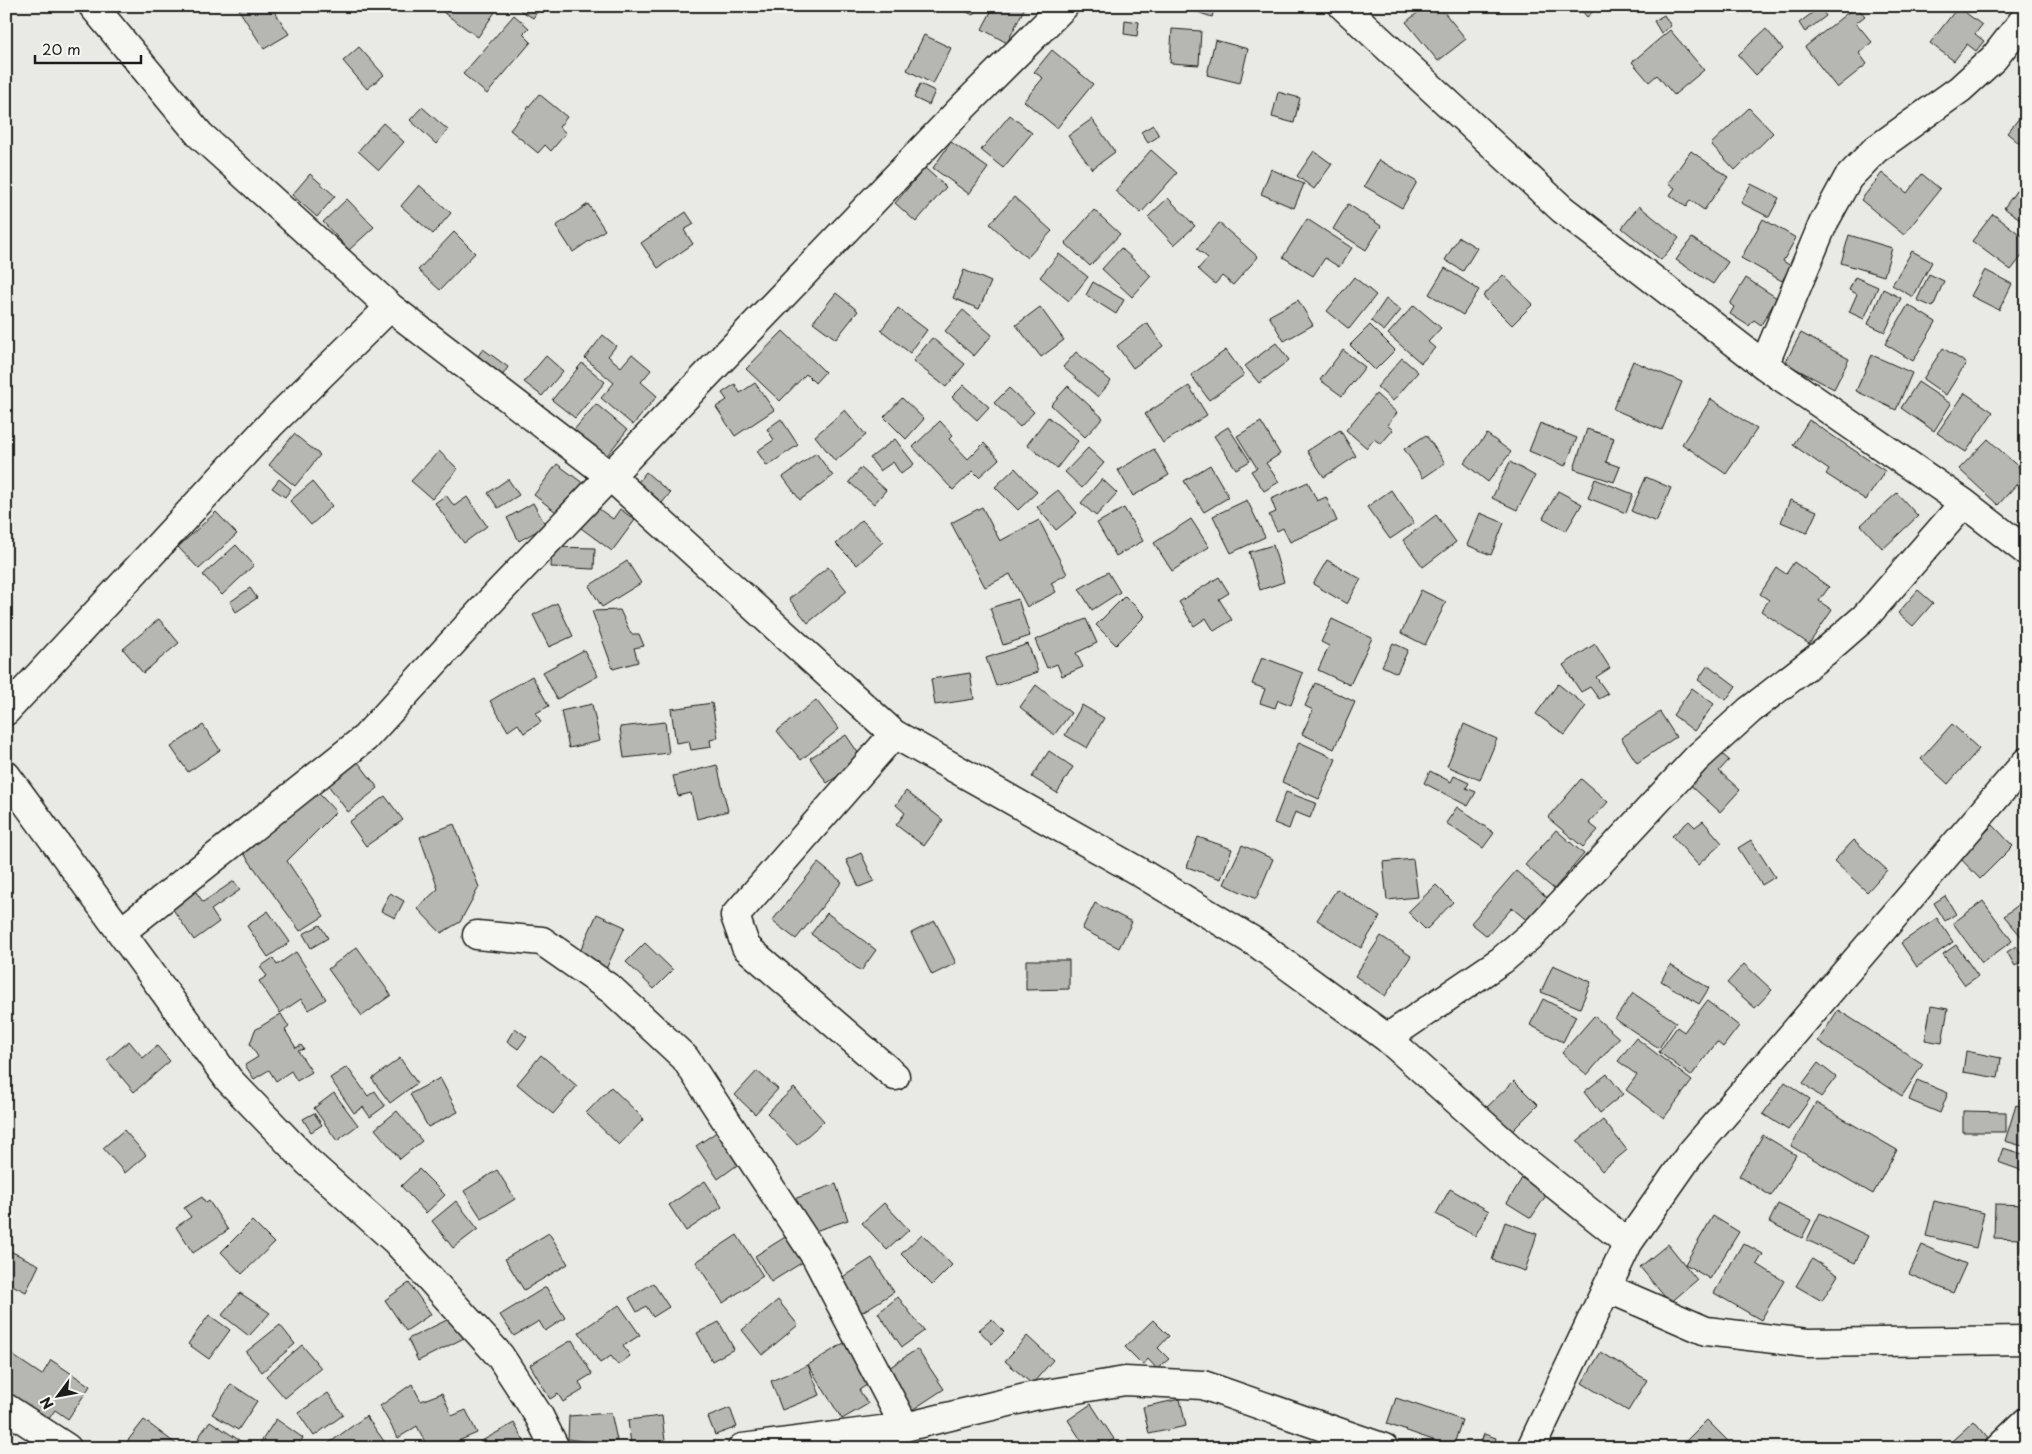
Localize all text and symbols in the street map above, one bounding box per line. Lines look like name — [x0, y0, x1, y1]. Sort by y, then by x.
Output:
scale bar — [35, 32, 141, 64]
text: 20 m — [42, 37, 81, 60]
north arrow — [32, 1372, 82, 1422]
text: N — [35, 1393, 58, 1413]

